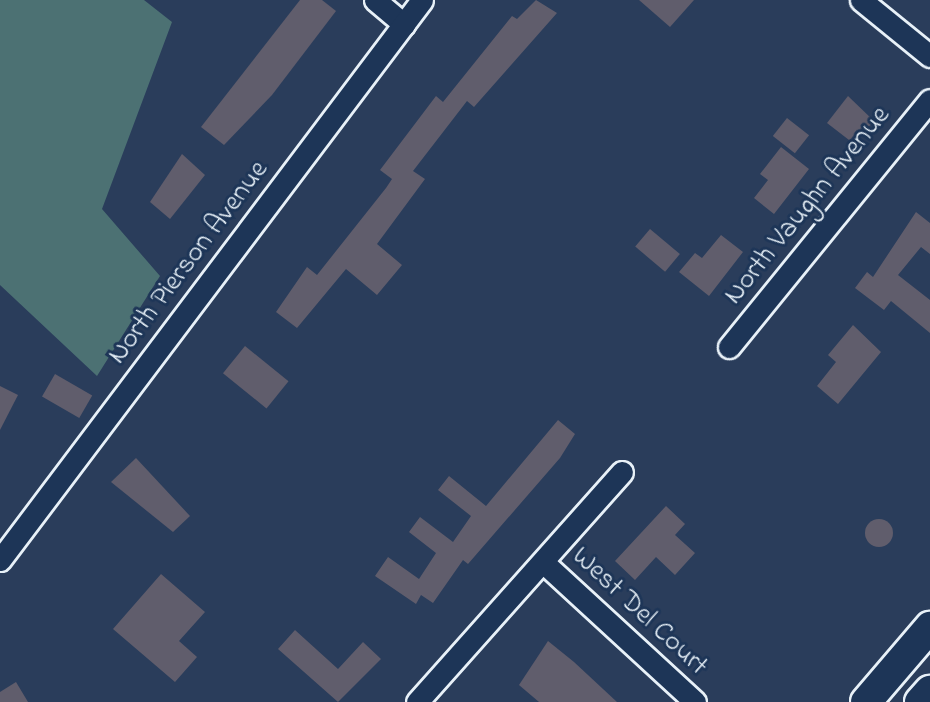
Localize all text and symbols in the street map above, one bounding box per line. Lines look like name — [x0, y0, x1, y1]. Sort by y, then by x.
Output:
street label: North Vaughn Avenue — [718, 100, 898, 312]
street label: North Pierson Avenue — [102, 155, 276, 371]
street label: West Del Court — [564, 540, 714, 684]

